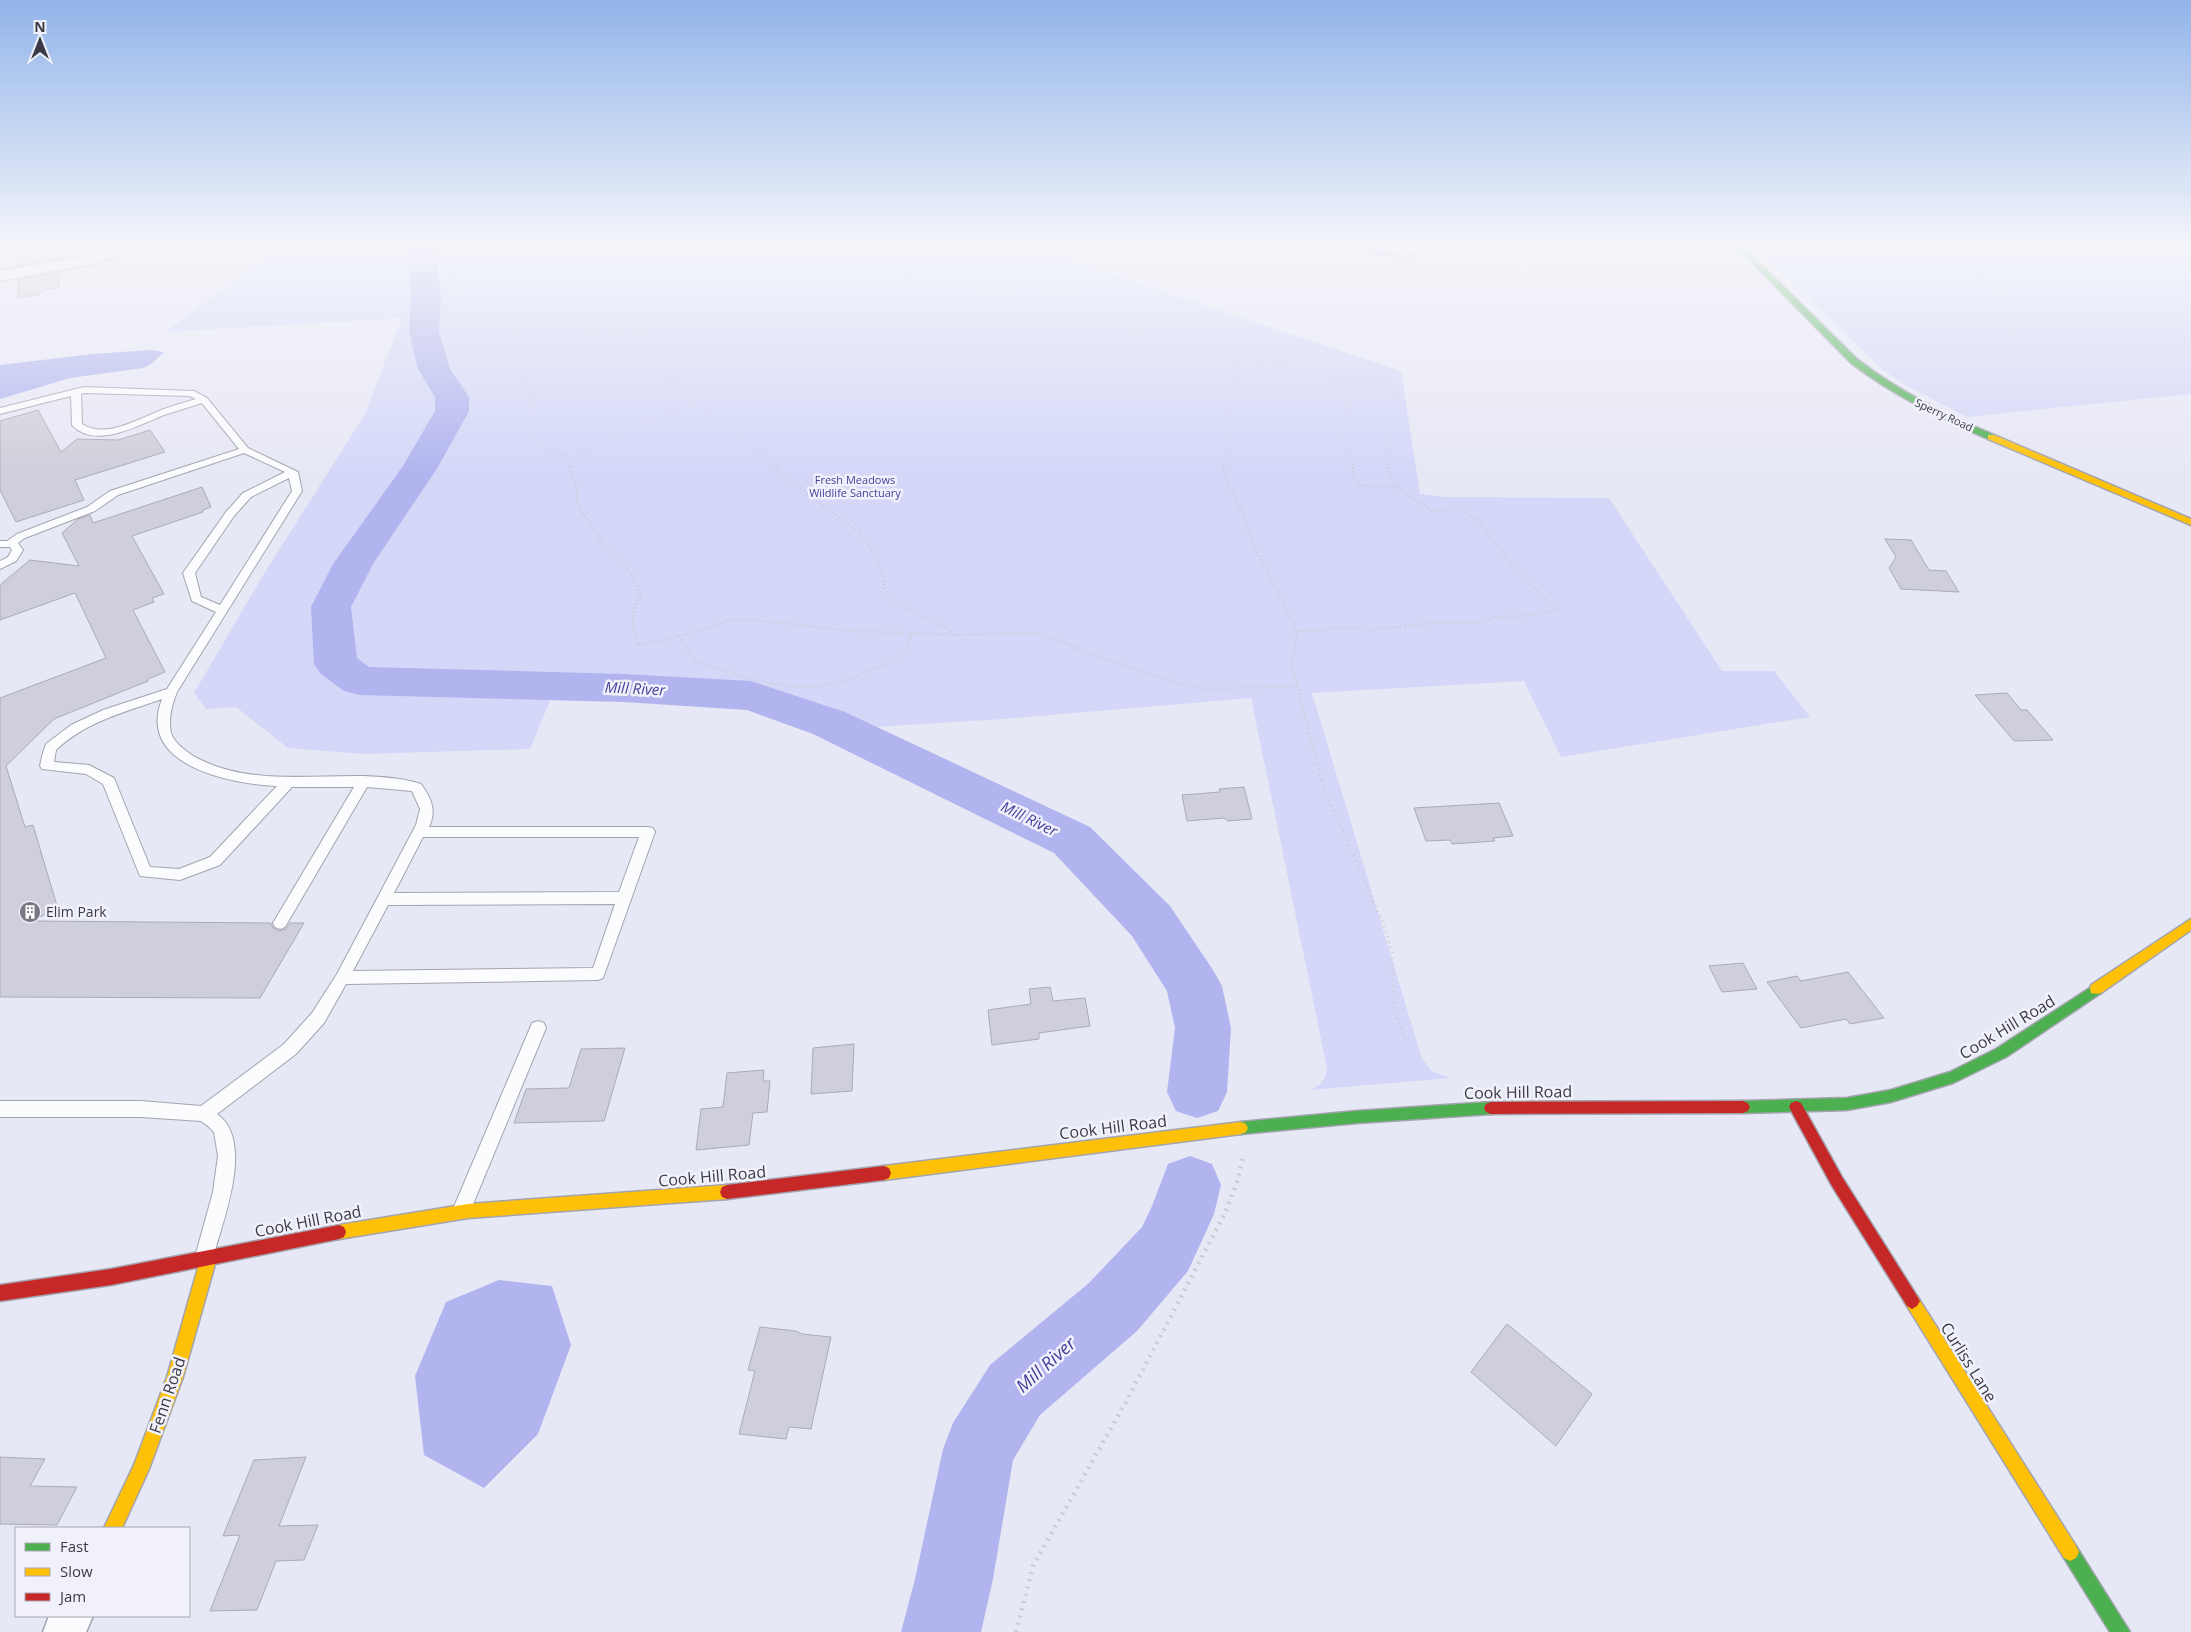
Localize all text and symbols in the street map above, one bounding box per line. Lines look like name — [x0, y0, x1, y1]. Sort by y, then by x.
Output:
north arrow — [15, 15, 65, 65]
text: N — [34, 17, 46, 36]
street label: Sperry Road — [1913, 395, 1976, 435]
park label: Fresh Meadows Wildlife Sanctuary — [809, 472, 901, 500]
water label: Mill River — [604, 676, 667, 700]
water label: Mill River — [998, 796, 1062, 841]
building icon: Elim Park — [18, 900, 42, 924]
place label: Elim Park — [46, 902, 107, 921]
street label: Cook Hill Road — [1955, 990, 2059, 1064]
street label: Cook Hill Road — [1464, 1080, 1572, 1104]
street label: Cook Hill Road — [1058, 1109, 1168, 1145]
street label: Cook Hill Road — [657, 1160, 767, 1192]
street label: Cook Hill Road — [253, 1200, 363, 1242]
street label: Curliss Lane — [1936, 1318, 2002, 1406]
water label: Mill River — [1010, 1330, 1081, 1397]
street label: Fenn Road — [144, 1354, 190, 1436]
legend — [15, 1527, 190, 1617]
text: Fast — [60, 1536, 89, 1556]
text: Slow — [60, 1561, 93, 1581]
text: Jam — [58, 1586, 86, 1606]

